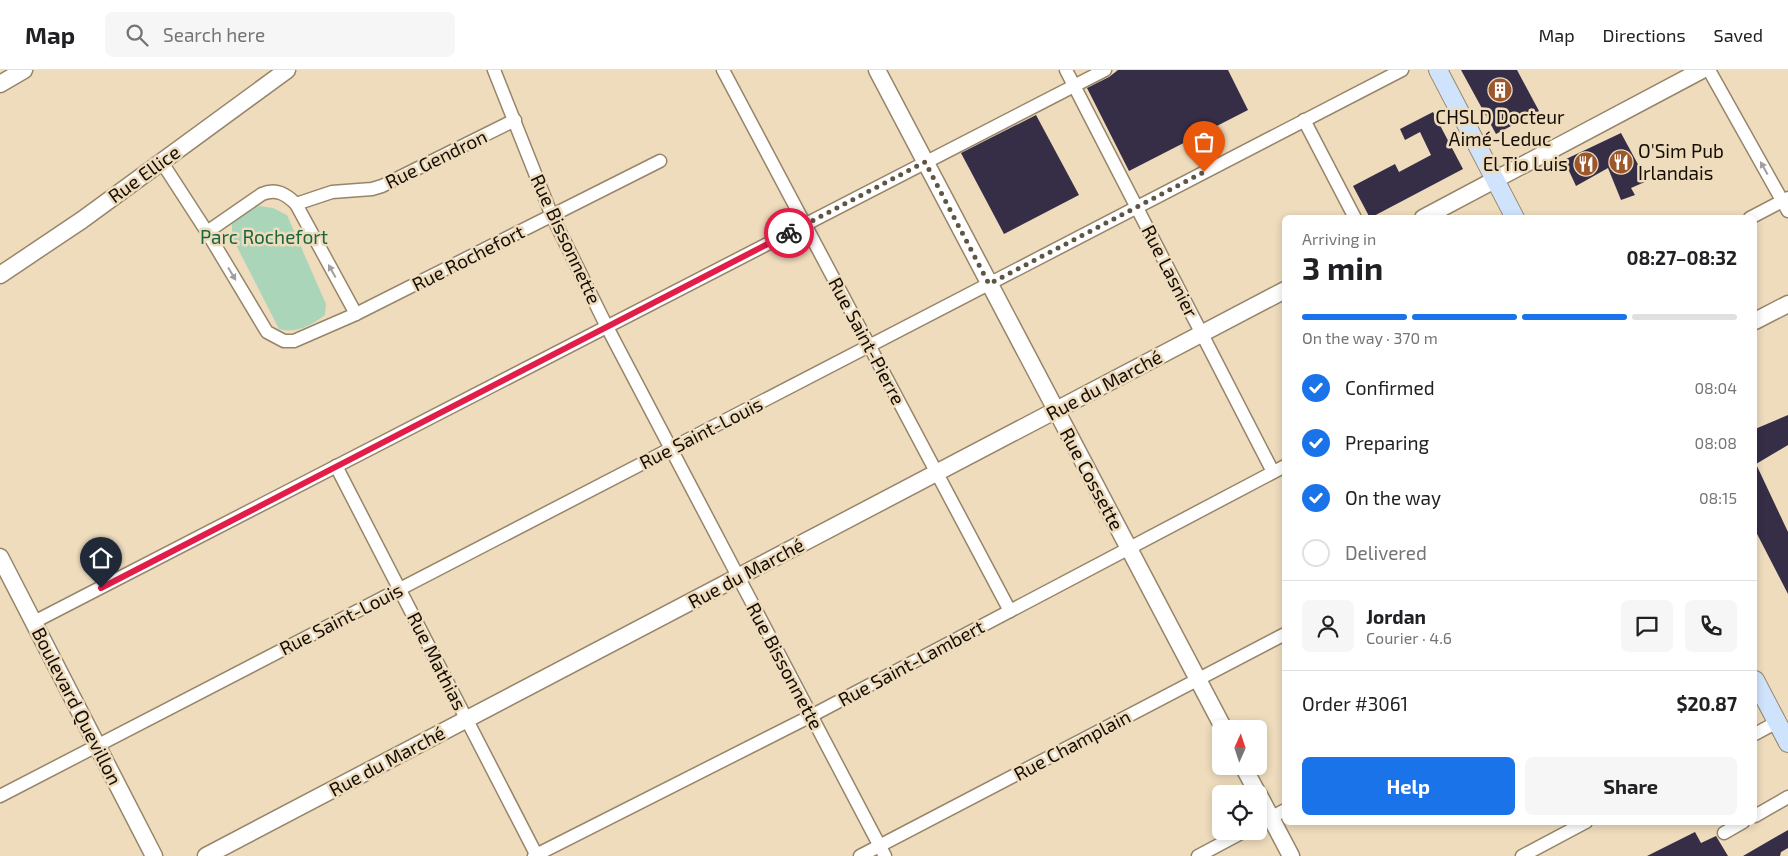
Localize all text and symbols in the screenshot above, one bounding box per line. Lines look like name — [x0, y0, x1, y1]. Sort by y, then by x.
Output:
search box — [105, 12, 455, 57]
text: Map — [25, 20, 75, 49]
icon: search — [123, 21, 151, 49]
text: Search here — [163, 23, 265, 46]
text: Map — [1538, 24, 1575, 46]
text: Directions — [1603, 24, 1686, 46]
text: Saved — [1714, 24, 1763, 46]
building icon: CHSLD Docteur Aimé-Leduc — [1487, 77, 1513, 103]
place label: CHSLD Docteur Aimé-Leduc — [1435, 105, 1565, 150]
pin — [1183, 121, 1225, 172]
street label: Rue Gendron — [381, 124, 490, 193]
icon: bag — [1190, 128, 1218, 156]
place label: O'Sim Pub Irlandais — [1638, 139, 1724, 184]
street label: Rue Ellice — [103, 140, 184, 207]
restaurant icon: O'Sim Pub Irlandais — [1608, 149, 1634, 175]
restaurant icon: El Tio Luis — [1573, 151, 1599, 177]
place label: El Tio Luis — [1483, 152, 1568, 175]
one-way arrow — [1760, 161, 1768, 176]
street label: Rue Bissonnette — [526, 170, 607, 307]
courier — [764, 208, 814, 258]
street label: Rue Rochefort — [408, 219, 528, 296]
icon: bike — [775, 219, 803, 247]
street label: Rue Lasnier — [1137, 221, 1204, 321]
park label: Parc Rochefort — [200, 225, 328, 248]
text: Arriving in — [1302, 229, 1376, 248]
text: 08:27–08:32 — [1626, 246, 1737, 269]
text: 3 min — [1302, 248, 1383, 286]
one-way arrow — [328, 264, 337, 278]
one-way arrow — [228, 268, 237, 281]
street label: Rue Saint-Pierre — [824, 273, 911, 408]
text: On the way · 370 m — [1302, 328, 1438, 347]
street label: Rue du Marché — [1042, 344, 1166, 425]
icon: check — [1302, 374, 1330, 402]
text: Confirmed — [1345, 376, 1435, 399]
text: 08:04 — [1694, 378, 1737, 397]
street label: Rue Saint-Louis — [635, 392, 766, 474]
street label: Rue Cossette — [1056, 424, 1129, 534]
icon: check — [1302, 429, 1330, 457]
text: Preparing — [1345, 431, 1429, 454]
text: 08:08 — [1695, 433, 1737, 452]
icon: check — [1302, 484, 1330, 512]
text: On the way — [1345, 486, 1441, 509]
text: 08:15 — [1699, 488, 1737, 507]
street label: Rue du Marché — [684, 532, 808, 613]
pin — [80, 537, 122, 588]
text: Delivered — [1345, 541, 1427, 564]
icon: home — [87, 544, 115, 572]
street label: Rue Saint-Louis — [275, 578, 406, 660]
street label: Rue Bissonnette — [742, 598, 829, 733]
button: person — [1302, 600, 1354, 652]
button: chat — [1621, 600, 1673, 652]
button: phone — [1685, 600, 1737, 652]
text: Jordan — [1366, 605, 1426, 628]
street label: Rue Mathias — [403, 608, 472, 714]
street label: Rue Saint-Lambert — [834, 614, 988, 711]
street label: Boulevard Quevillon — [28, 623, 127, 788]
text: Courier · 4.6 — [1366, 628, 1452, 647]
text: Order #3061 — [1302, 692, 1408, 715]
text: $20.87 — [1676, 692, 1737, 715]
street label: Rue Champlain — [1009, 704, 1134, 785]
street label: Rue du Marché — [325, 720, 449, 801]
north arrow — [1212, 720, 1268, 775]
map controls — [1212, 720, 1267, 840]
button: Help — [1302, 757, 1515, 815]
button: Share — [1525, 757, 1737, 815]
button: locate — [1212, 785, 1267, 840]

